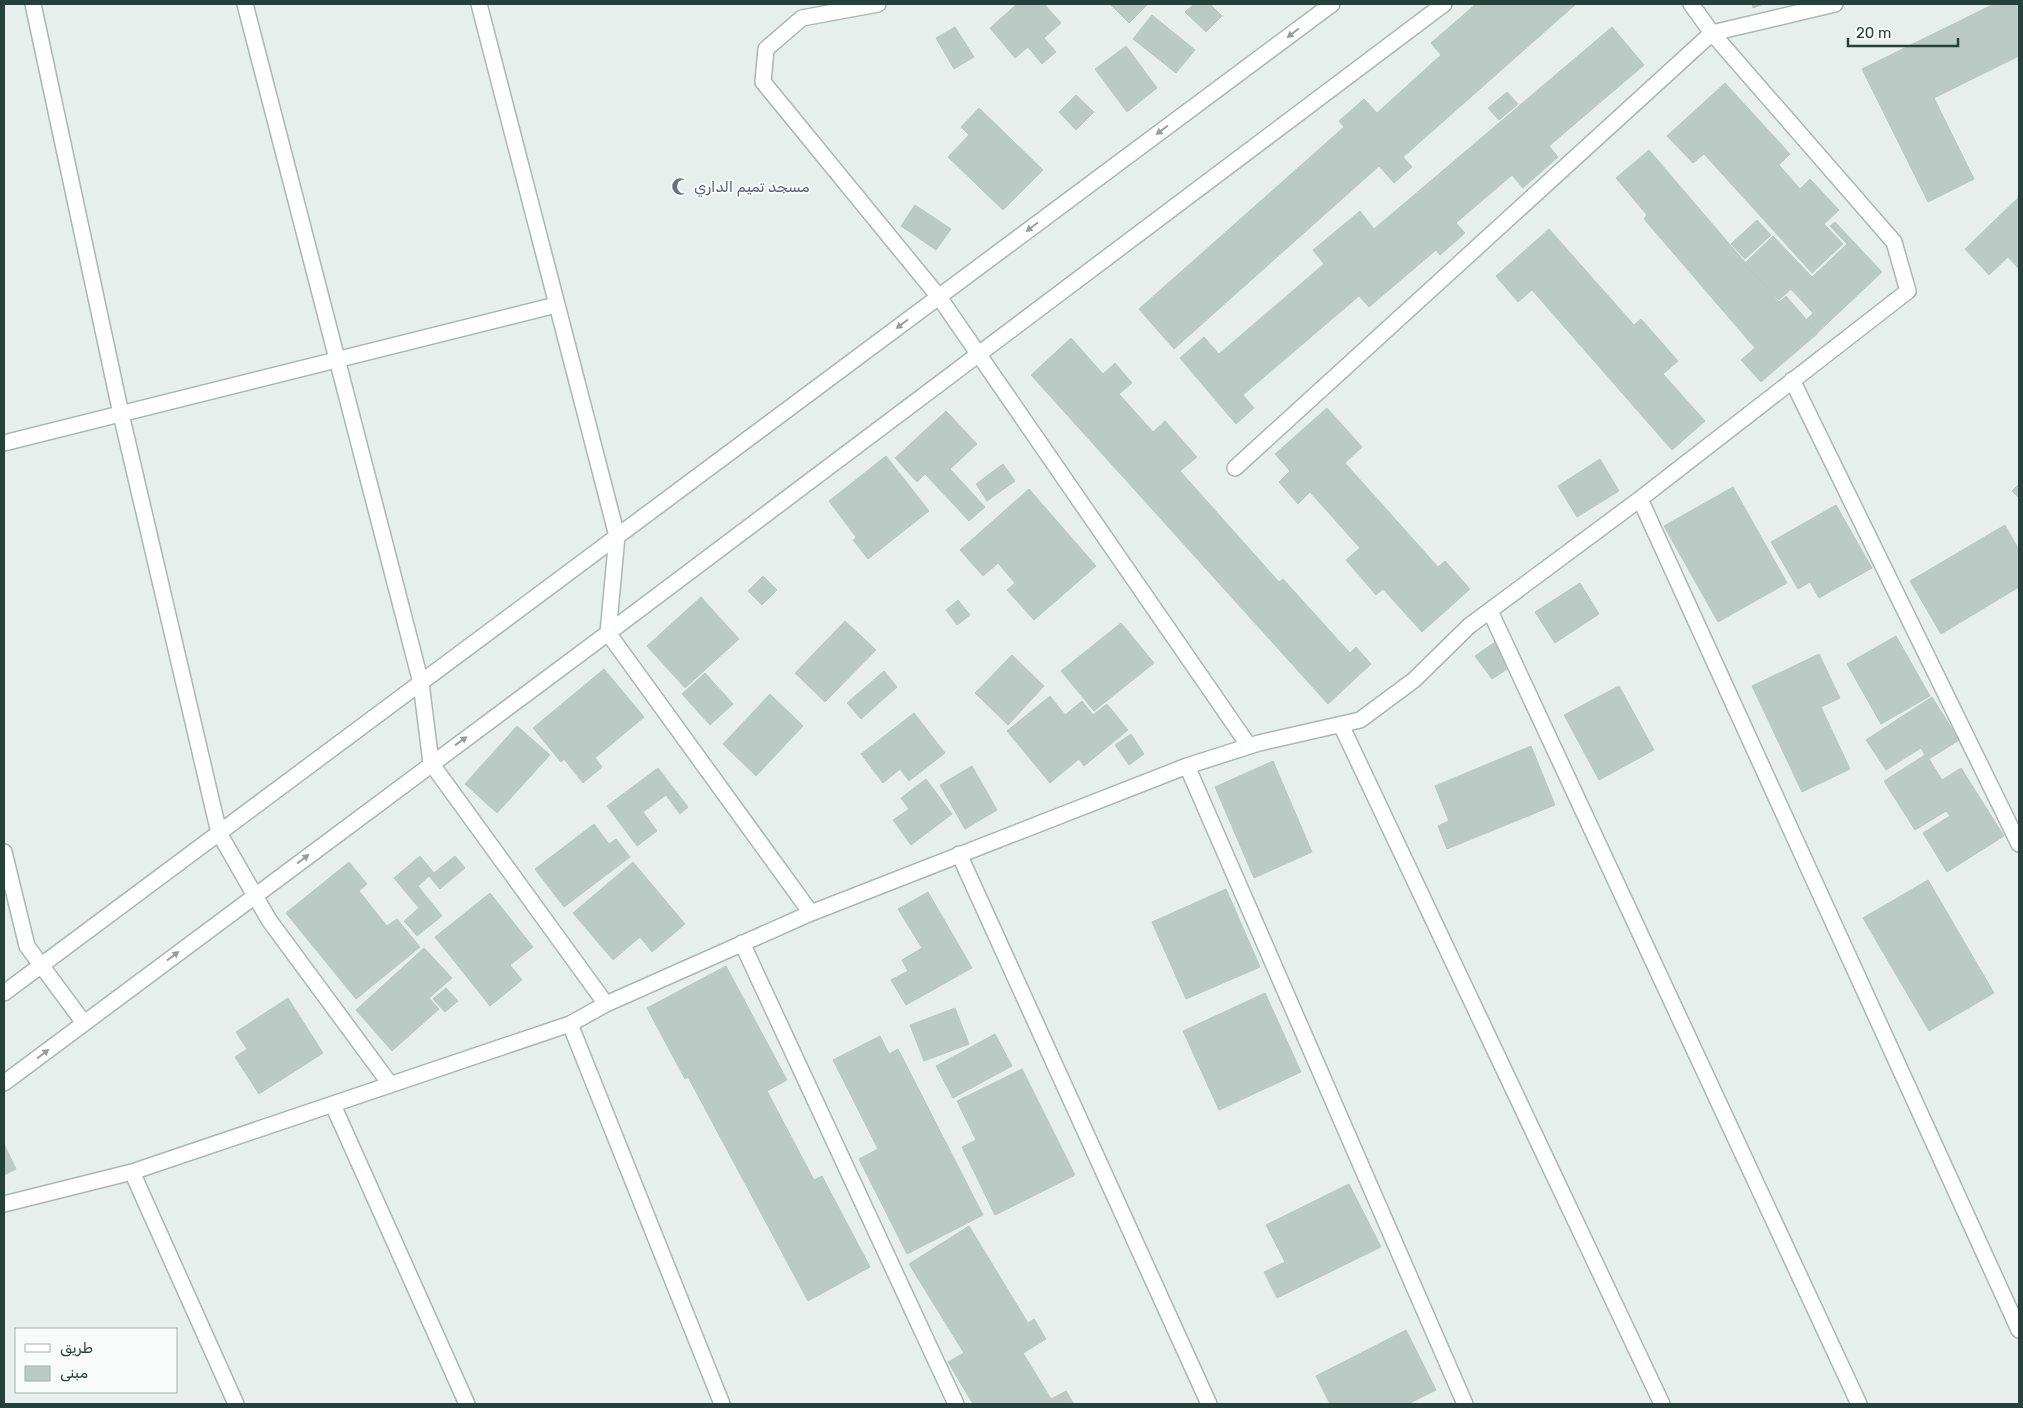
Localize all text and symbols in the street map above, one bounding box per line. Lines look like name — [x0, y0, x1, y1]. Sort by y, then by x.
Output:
scale bar — [1848, 15, 1958, 47]
text: 20 m — [1856, 24, 1891, 42]
one-way arrow — [1286, 28, 1300, 38]
one-way arrow — [1155, 125, 1169, 135]
mosque icon: مسجد تميم الداري — [670, 177, 690, 197]
place label: مسجد تميم الداري — [694, 178, 809, 197]
one-way arrow — [1025, 222, 1039, 232]
one-way arrow — [895, 319, 909, 329]
one-way arrow — [454, 736, 468, 746]
one-way arrow — [296, 854, 310, 864]
one-way arrow — [166, 951, 180, 961]
one-way arrow — [36, 1048, 49, 1059]
legend — [15, 1328, 178, 1393]
text: طريق — [60, 1339, 93, 1357]
text: مبنى — [60, 1364, 88, 1382]

